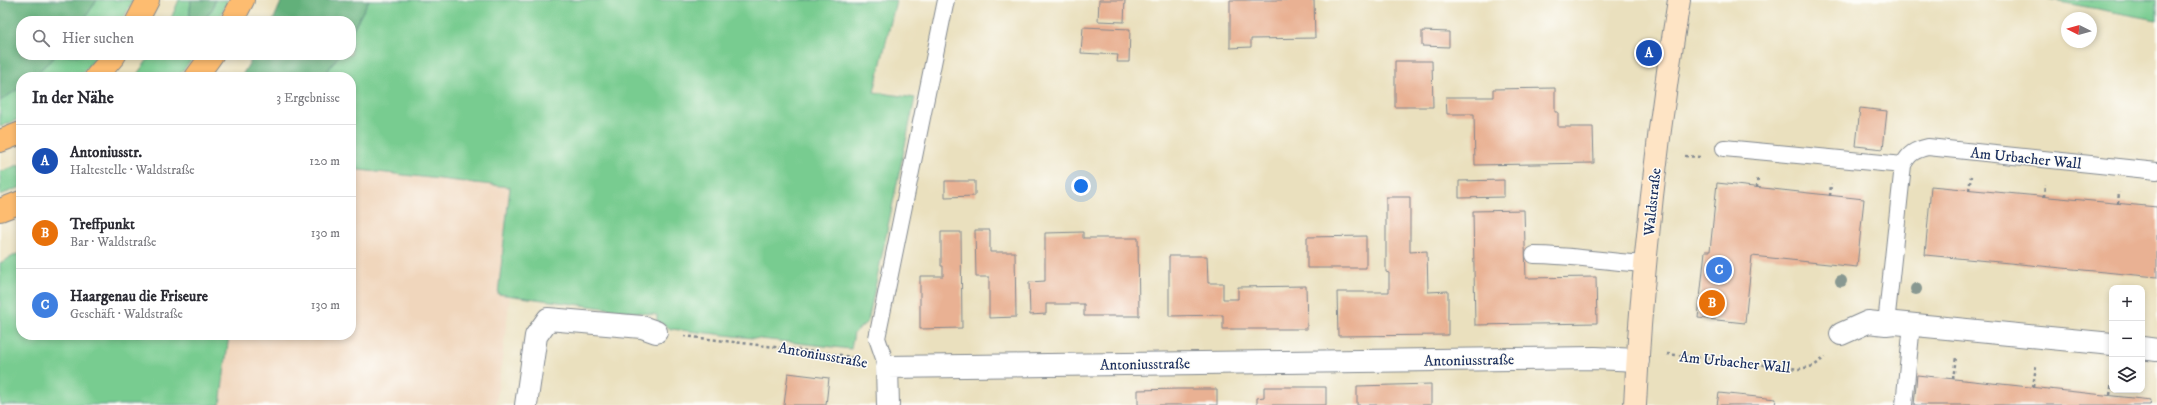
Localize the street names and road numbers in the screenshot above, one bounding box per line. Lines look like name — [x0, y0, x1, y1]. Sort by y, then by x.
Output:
street label: Am Urbacher Wall — [1969, 143, 2083, 174]
street label: Waldstraße — [1639, 167, 1666, 238]
street label: Antoniusstraße — [777, 338, 869, 373]
street label: Am Urbacher Wall — [1678, 347, 1792, 378]
street label: Antoniusstraße — [1424, 350, 1514, 371]
street label: Antoniusstraße — [1100, 354, 1190, 375]

